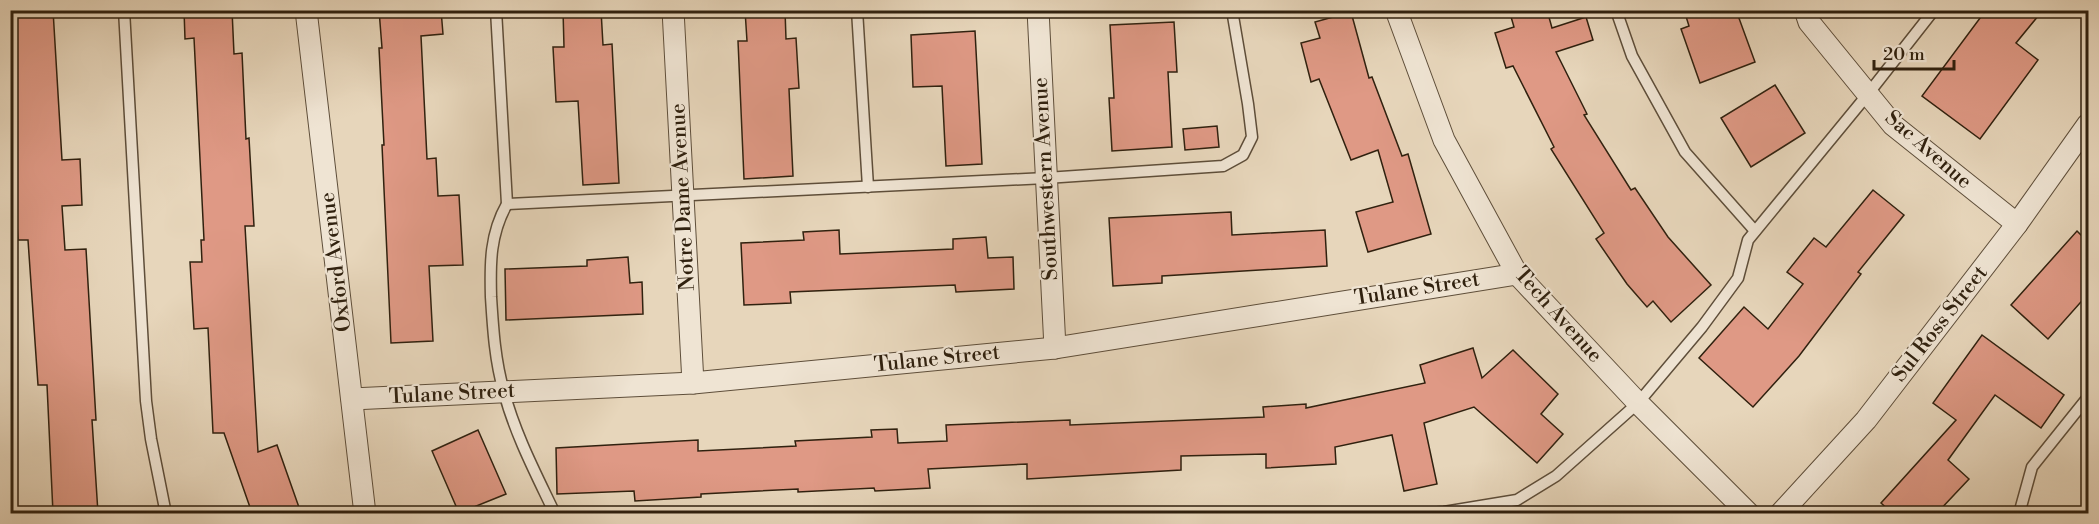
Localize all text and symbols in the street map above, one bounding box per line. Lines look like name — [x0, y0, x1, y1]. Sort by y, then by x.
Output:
scale bar — [1874, 33, 1954, 71]
text: 20 m — [1883, 43, 1925, 66]
street label: Southwestern Avenue — [1028, 77, 1064, 281]
street label: Notre Dame Avenue — [665, 103, 701, 291]
street label: Sac Avenue — [1879, 105, 1977, 195]
street label: Oxford Avenue — [315, 191, 357, 333]
street label: Sul Ross Street — [1887, 260, 1994, 387]
street label: Tech Avenue — [1508, 262, 1608, 368]
street label: Tulane Street — [1353, 266, 1482, 312]
street label: Tulane Street — [873, 339, 1002, 379]
street label: Tulane Street — [388, 378, 516, 410]

